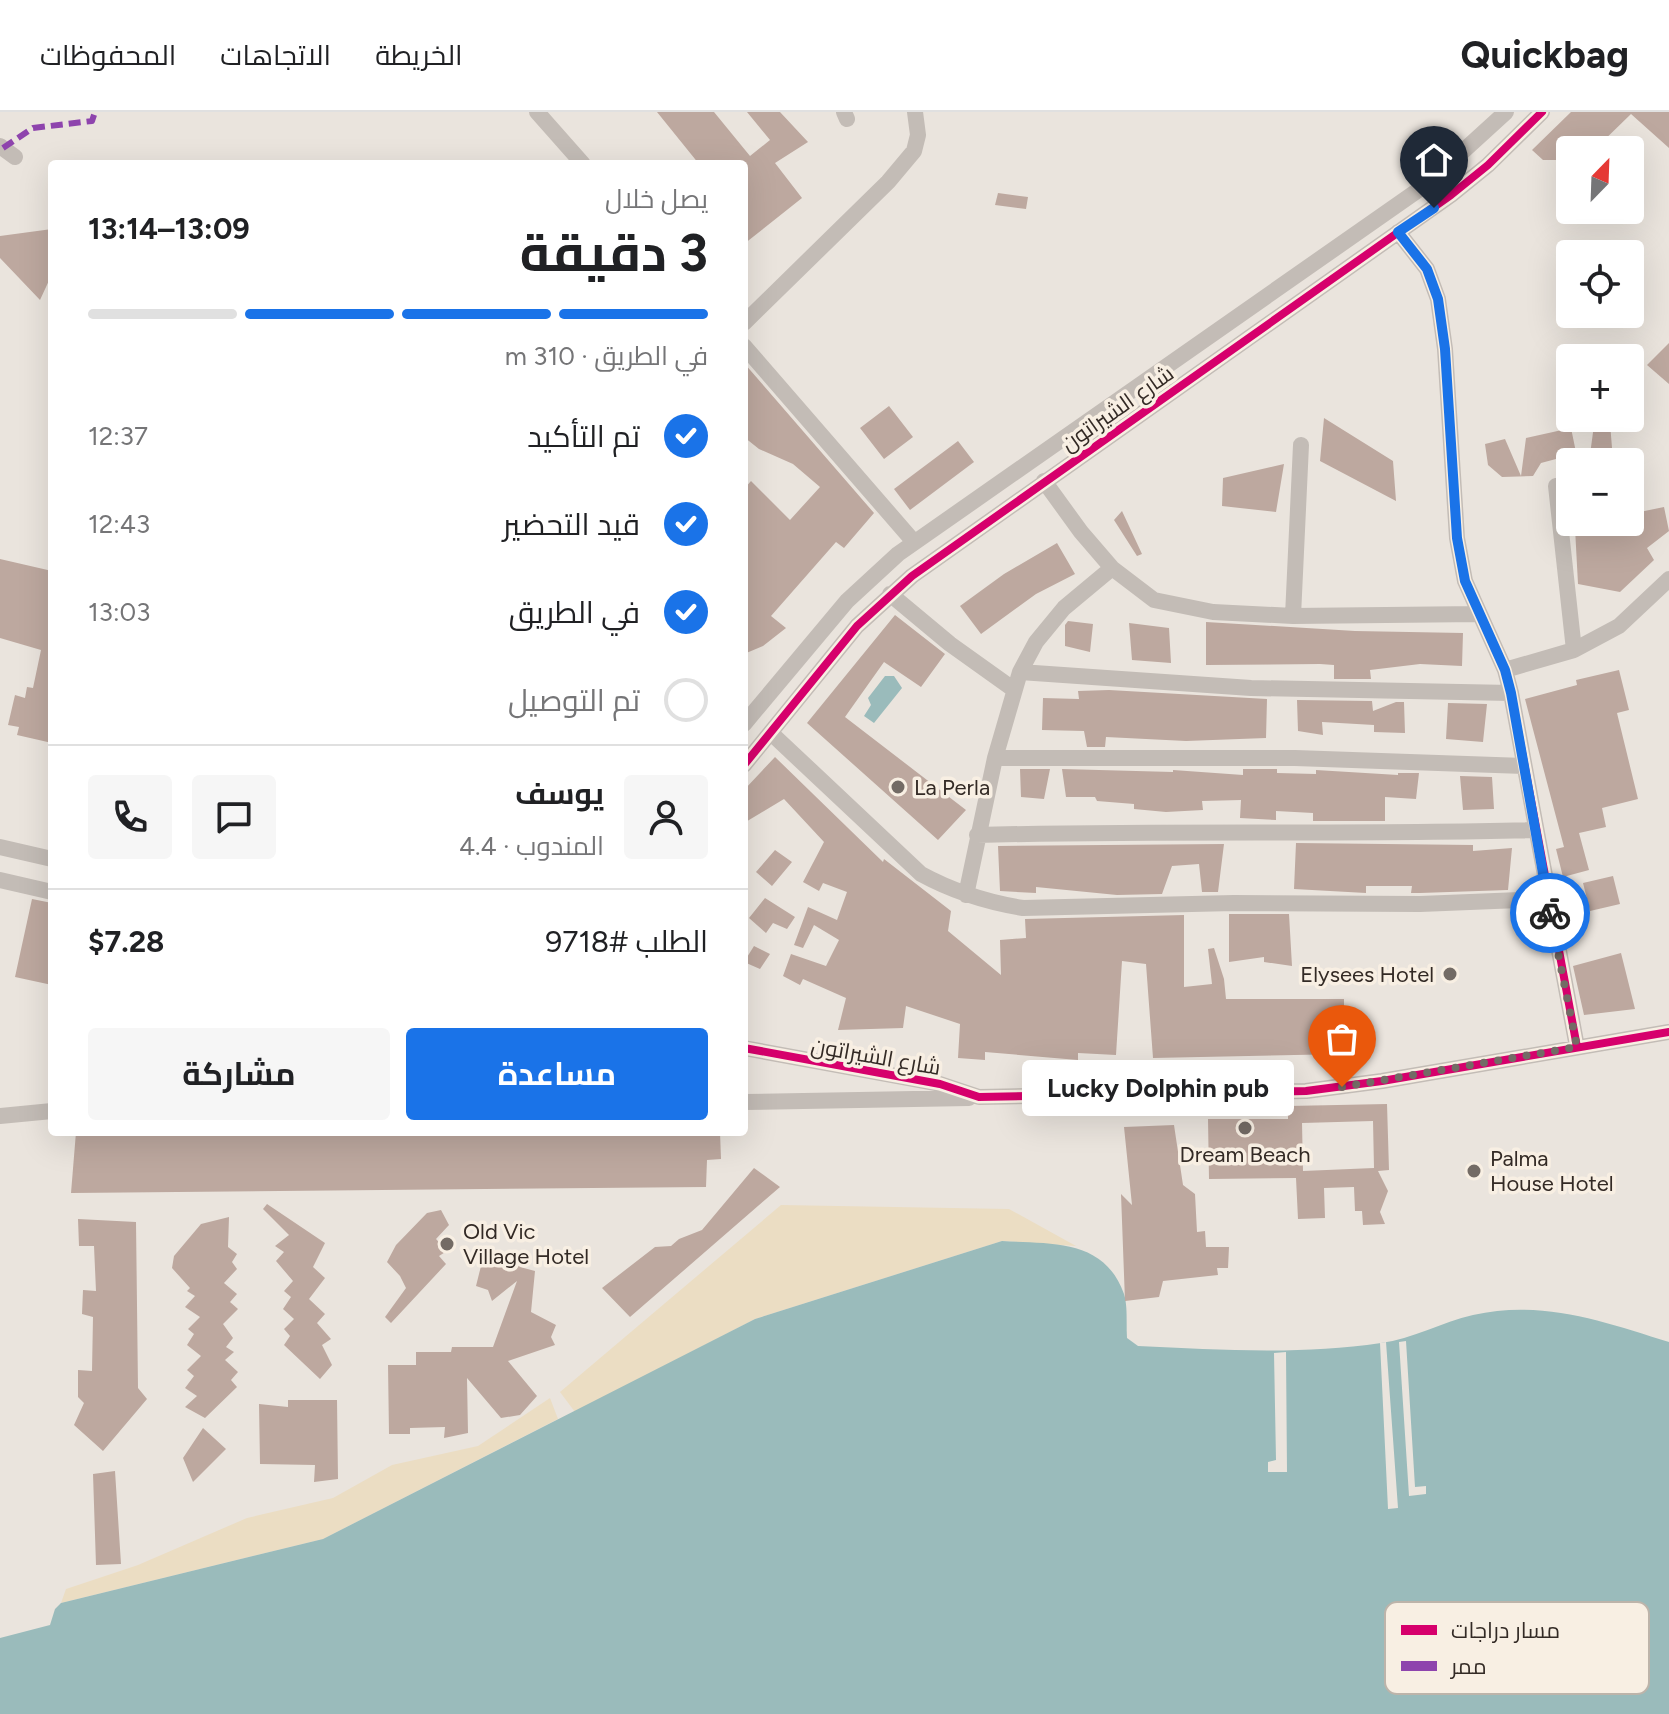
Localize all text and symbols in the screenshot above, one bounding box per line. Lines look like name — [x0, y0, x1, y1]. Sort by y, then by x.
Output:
text: Quickbag — [1461, 32, 1629, 78]
text: المحفوظات — [40, 38, 176, 72]
text: الاتجاهات — [220, 38, 331, 72]
text: الخريطة — [375, 38, 463, 72]
pin — [1400, 126, 1468, 208]
north arrow — [1556, 136, 1644, 224]
map controls — [1556, 136, 1644, 536]
icon: home — [1412, 138, 1456, 182]
text: يصل خلال — [605, 183, 708, 215]
text: 13:09–13:14 — [88, 210, 250, 247]
text: 3 دقيقة — [520, 222, 708, 284]
button: locate — [1556, 240, 1644, 328]
text: في الطريق · 310 m — [505, 340, 708, 372]
button: + — [1556, 344, 1644, 432]
street label: شارع الشيراتون — [1056, 360, 1179, 458]
icon: check — [664, 414, 708, 458]
text: تم التأكيد — [527, 418, 640, 455]
text: 12:37 — [88, 420, 148, 452]
button: − — [1556, 448, 1644, 536]
icon: check — [664, 502, 708, 546]
text: قيد التحضير — [503, 506, 640, 543]
text: 12:43 — [88, 508, 150, 540]
icon: check — [664, 590, 708, 634]
text: في الطريق — [509, 594, 640, 631]
text: 13:03 — [88, 596, 150, 628]
text: تم التوصيل — [508, 682, 640, 719]
place label: La Perla — [914, 774, 990, 801]
button: phone — [88, 775, 172, 859]
button: chat — [192, 775, 276, 859]
text: يوسف — [515, 775, 604, 812]
button: person — [624, 775, 708, 859]
marker: La Perla — [889, 778, 907, 796]
text: المندوب · 4.4 — [459, 830, 604, 862]
courier — [1510, 873, 1590, 953]
icon: bike — [1528, 891, 1572, 935]
text: $7.28 — [88, 923, 164, 960]
text: الطلب #9718 — [545, 923, 708, 960]
place label: Elysees Hotel — [1300, 961, 1434, 988]
marker: Elysees Hotel — [1441, 965, 1459, 983]
pin — [1308, 1005, 1376, 1087]
icon: bag — [1320, 1017, 1364, 1061]
button: مشاركة — [88, 1028, 390, 1120]
button: مساعدة — [406, 1028, 708, 1120]
street label: شارع الشيراتون — [809, 1032, 943, 1082]
callout: Lucky Dolphin pub — [1022, 1059, 1294, 1115]
text: Lucky Dolphin pub — [1047, 1072, 1269, 1104]
marker: Dream Beach — [1236, 1119, 1254, 1137]
place label: Dream Beach — [1180, 1141, 1310, 1168]
place label: Palma House Hotel — [1490, 1145, 1614, 1197]
marker: Palma House Hotel — [1465, 1162, 1483, 1180]
place label: Old Vic Village Hotel — [463, 1218, 589, 1270]
marker: Old Vic Village Hotel — [438, 1235, 456, 1253]
legend — [1385, 1602, 1649, 1694]
text: مسار دراجات — [1451, 1617, 1560, 1644]
text: ممر — [1449, 1653, 1487, 1680]

